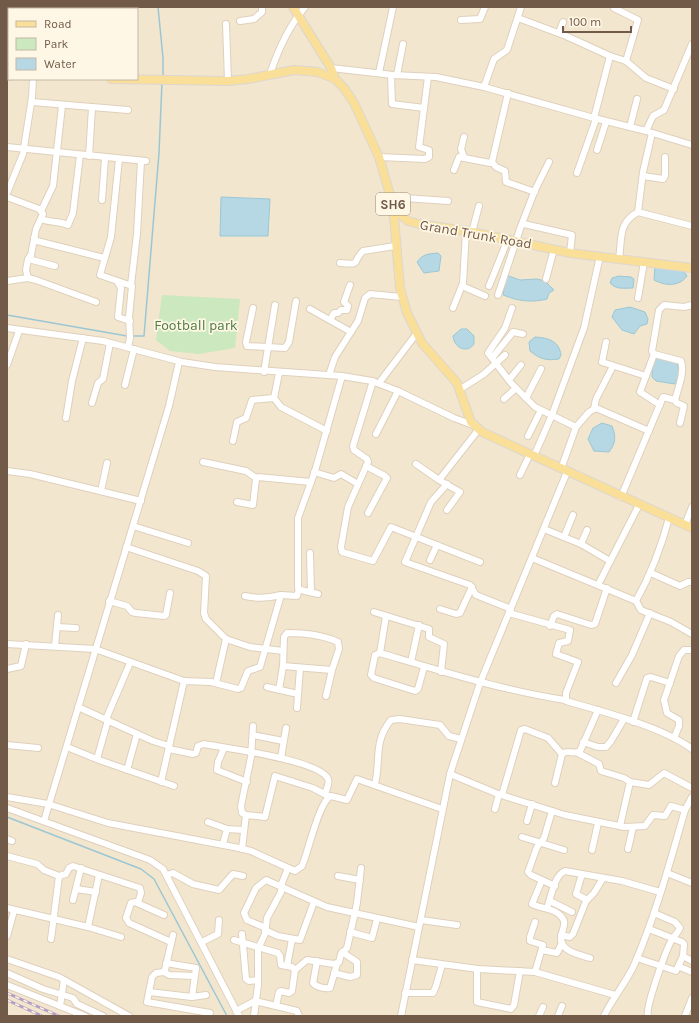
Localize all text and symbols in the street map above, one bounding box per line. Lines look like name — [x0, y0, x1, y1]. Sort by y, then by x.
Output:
legend — [8, 8, 138, 80]
scale bar — [563, 8, 631, 34]
text: 100 m — [569, 15, 601, 29]
text: Road — [44, 17, 72, 31]
text: Park — [44, 37, 69, 51]
text: Water — [44, 57, 77, 71]
road number: SH6 — [376, 193, 410, 215]
street label: Grand Trunk Road — [419, 216, 533, 253]
park label: Football park — [154, 317, 238, 334]

